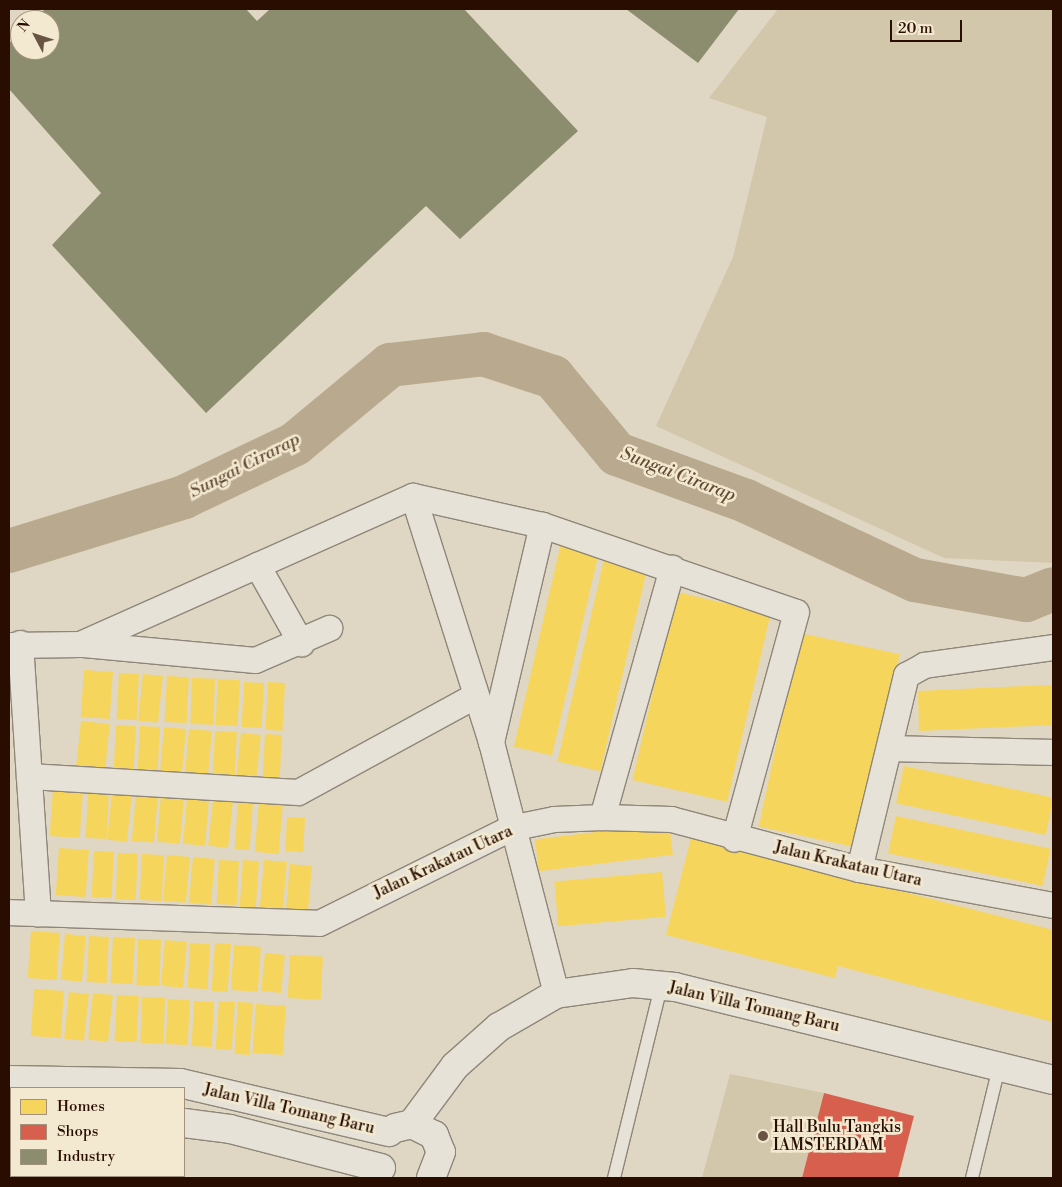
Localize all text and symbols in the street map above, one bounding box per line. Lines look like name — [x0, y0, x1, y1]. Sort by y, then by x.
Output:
north arrow — [10, 10, 60, 60]
scale bar — [892, 10, 964, 42]
text: N — [14, 16, 35, 36]
text: 20 m — [898, 19, 933, 38]
water label: Sungai Cirarap — [186, 429, 304, 503]
water label: Sungai Cirarap — [617, 443, 739, 507]
street label: Jalan Krakatau Utara — [370, 821, 516, 903]
street label: Jalan Krakatau Utara — [772, 838, 924, 890]
street label: Jalan Villa Tomang Baru — [667, 978, 841, 1036]
street label: Jalan Villa Tomang Baru — [202, 1080, 376, 1138]
legend — [10, 1087, 185, 1177]
text: Homes — [57, 1097, 105, 1116]
place label: Hall Bulu Tangkis IAMSTERDAM — [773, 1117, 901, 1155]
text: Shops — [57, 1122, 98, 1141]
marker: Hall Bulu Tangkis IAMSTERDAM — [757, 1130, 769, 1142]
text: Industry — [57, 1147, 115, 1166]

